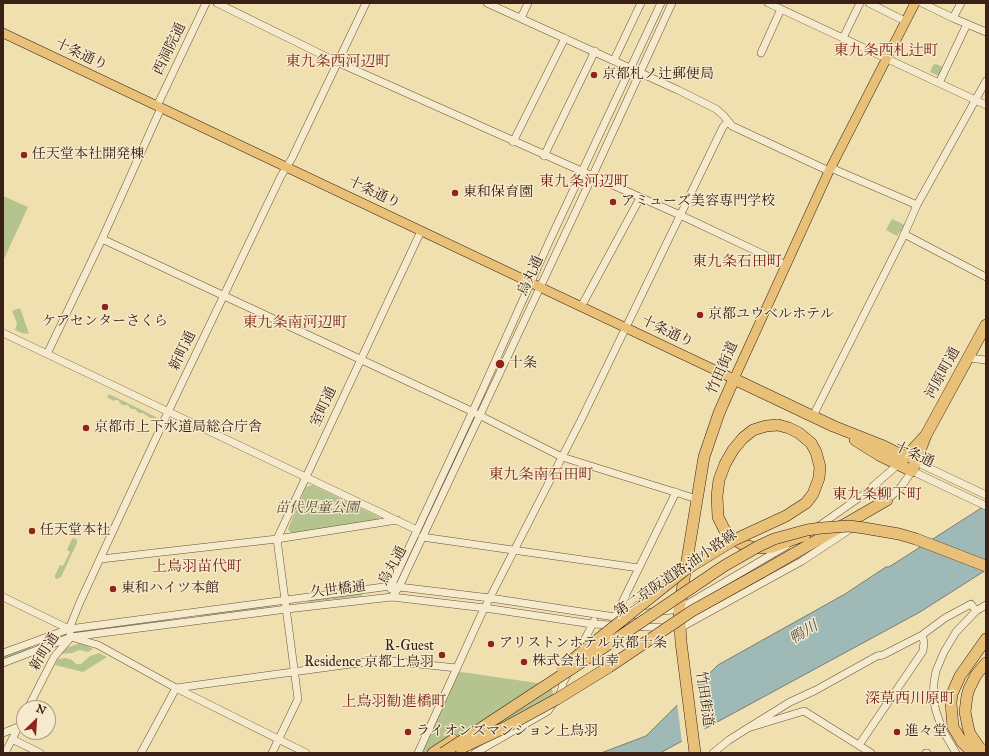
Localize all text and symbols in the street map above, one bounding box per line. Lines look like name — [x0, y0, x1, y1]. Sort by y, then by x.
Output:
street label: 西洞院通 — [150, 20, 190, 78]
street label: 十条通り — [52, 36, 110, 74]
district label: 東九条西札辻町 — [834, 42, 938, 60]
district label: 東九条西河辺町 — [286, 53, 390, 71]
place label: 京都札ノ辻郵便局 — [602, 67, 714, 83]
marker: 京都札ノ辻郵便局 — [589, 70, 599, 80]
place label: 任天堂本社開発棟 — [32, 147, 144, 163]
marker: 任天堂本社開発棟 — [19, 150, 29, 160]
district label: 東九条河辺町 — [539, 173, 629, 191]
street label: 十条通り — [345, 174, 403, 212]
place label: 東和保育園 — [463, 185, 533, 201]
marker: 東和保育園 — [450, 188, 460, 198]
place label: アミューズ美容専門学校 — [621, 194, 775, 210]
marker: アミューズ美容専門学校 — [608, 197, 618, 207]
street label: 烏丸通 — [515, 253, 547, 299]
district label: 東九条石田町 — [692, 253, 782, 271]
marker: ケアセンターさくら — [100, 302, 110, 312]
place label: 京都ユウベルホテル — [708, 307, 834, 323]
marker: 京都ユウベルホテル — [695, 310, 705, 320]
street label: 十条通り — [638, 313, 696, 351]
place label: ケアセンターさくら — [42, 314, 168, 330]
district label: 東九条南河辺町 — [243, 314, 347, 332]
street label: 新町通 — [166, 328, 200, 374]
street label: 竹田街道 — [704, 339, 742, 397]
street label: 河原町通 — [922, 344, 964, 402]
place label: 十条 — [509, 356, 537, 372]
marker: 十条 — [494, 358, 506, 370]
street label: 室町通 — [308, 384, 340, 430]
place label: 京都市上下水道局総合庁舎 — [94, 420, 262, 436]
marker: 京都市上下水道局総合庁舎 — [81, 423, 91, 433]
street label: 十条通 — [891, 439, 937, 471]
district label: 東九条南石田町 — [489, 466, 593, 484]
district label: 東九条柳下町 — [832, 486, 922, 504]
park label: 苗代児童公園 — [275, 501, 359, 517]
place label: 任天堂本社 — [40, 523, 110, 539]
marker: 任天堂本社 — [27, 526, 37, 536]
street label: 第二京阪道路;油小路線 — [612, 527, 740, 621]
street label: 烏丸通 — [375, 544, 411, 588]
district label: 上鳥羽苗代町 — [152, 558, 242, 576]
street label: 久世橋通 — [309, 578, 367, 602]
place label: 東和ハイツ本館 — [121, 581, 219, 597]
marker: 東和ハイツ本館 — [108, 584, 118, 594]
water label: 鴨川 — [787, 618, 821, 648]
street label: 新町通 — [27, 630, 63, 674]
place label: アリストンホテル京都十条 — [499, 636, 667, 652]
place label: R-Guest Residence 京都上鳥羽 — [304, 639, 434, 672]
marker: アリストンホテル京都十条 — [486, 639, 496, 649]
marker: R-Guest Residence 京都上鳥羽 — [437, 650, 447, 660]
place label: 株式会社 山幸 — [532, 654, 619, 670]
marker: 株式会社 山幸 — [519, 657, 529, 667]
street label: 竹田街道 — [692, 670, 716, 728]
district label: 深草西川原町 — [865, 690, 955, 708]
district label: 上鳥羽勧進橋町 — [342, 693, 446, 711]
north arrow — [16, 700, 56, 740]
text: N — [34, 702, 48, 717]
place label: ライオンズマンション上鳥羽 — [416, 724, 598, 740]
place label: 進々堂 — [905, 724, 947, 740]
marker: ライオンズマンション上鳥羽 — [403, 727, 413, 737]
marker: 進々堂 — [892, 727, 902, 737]

